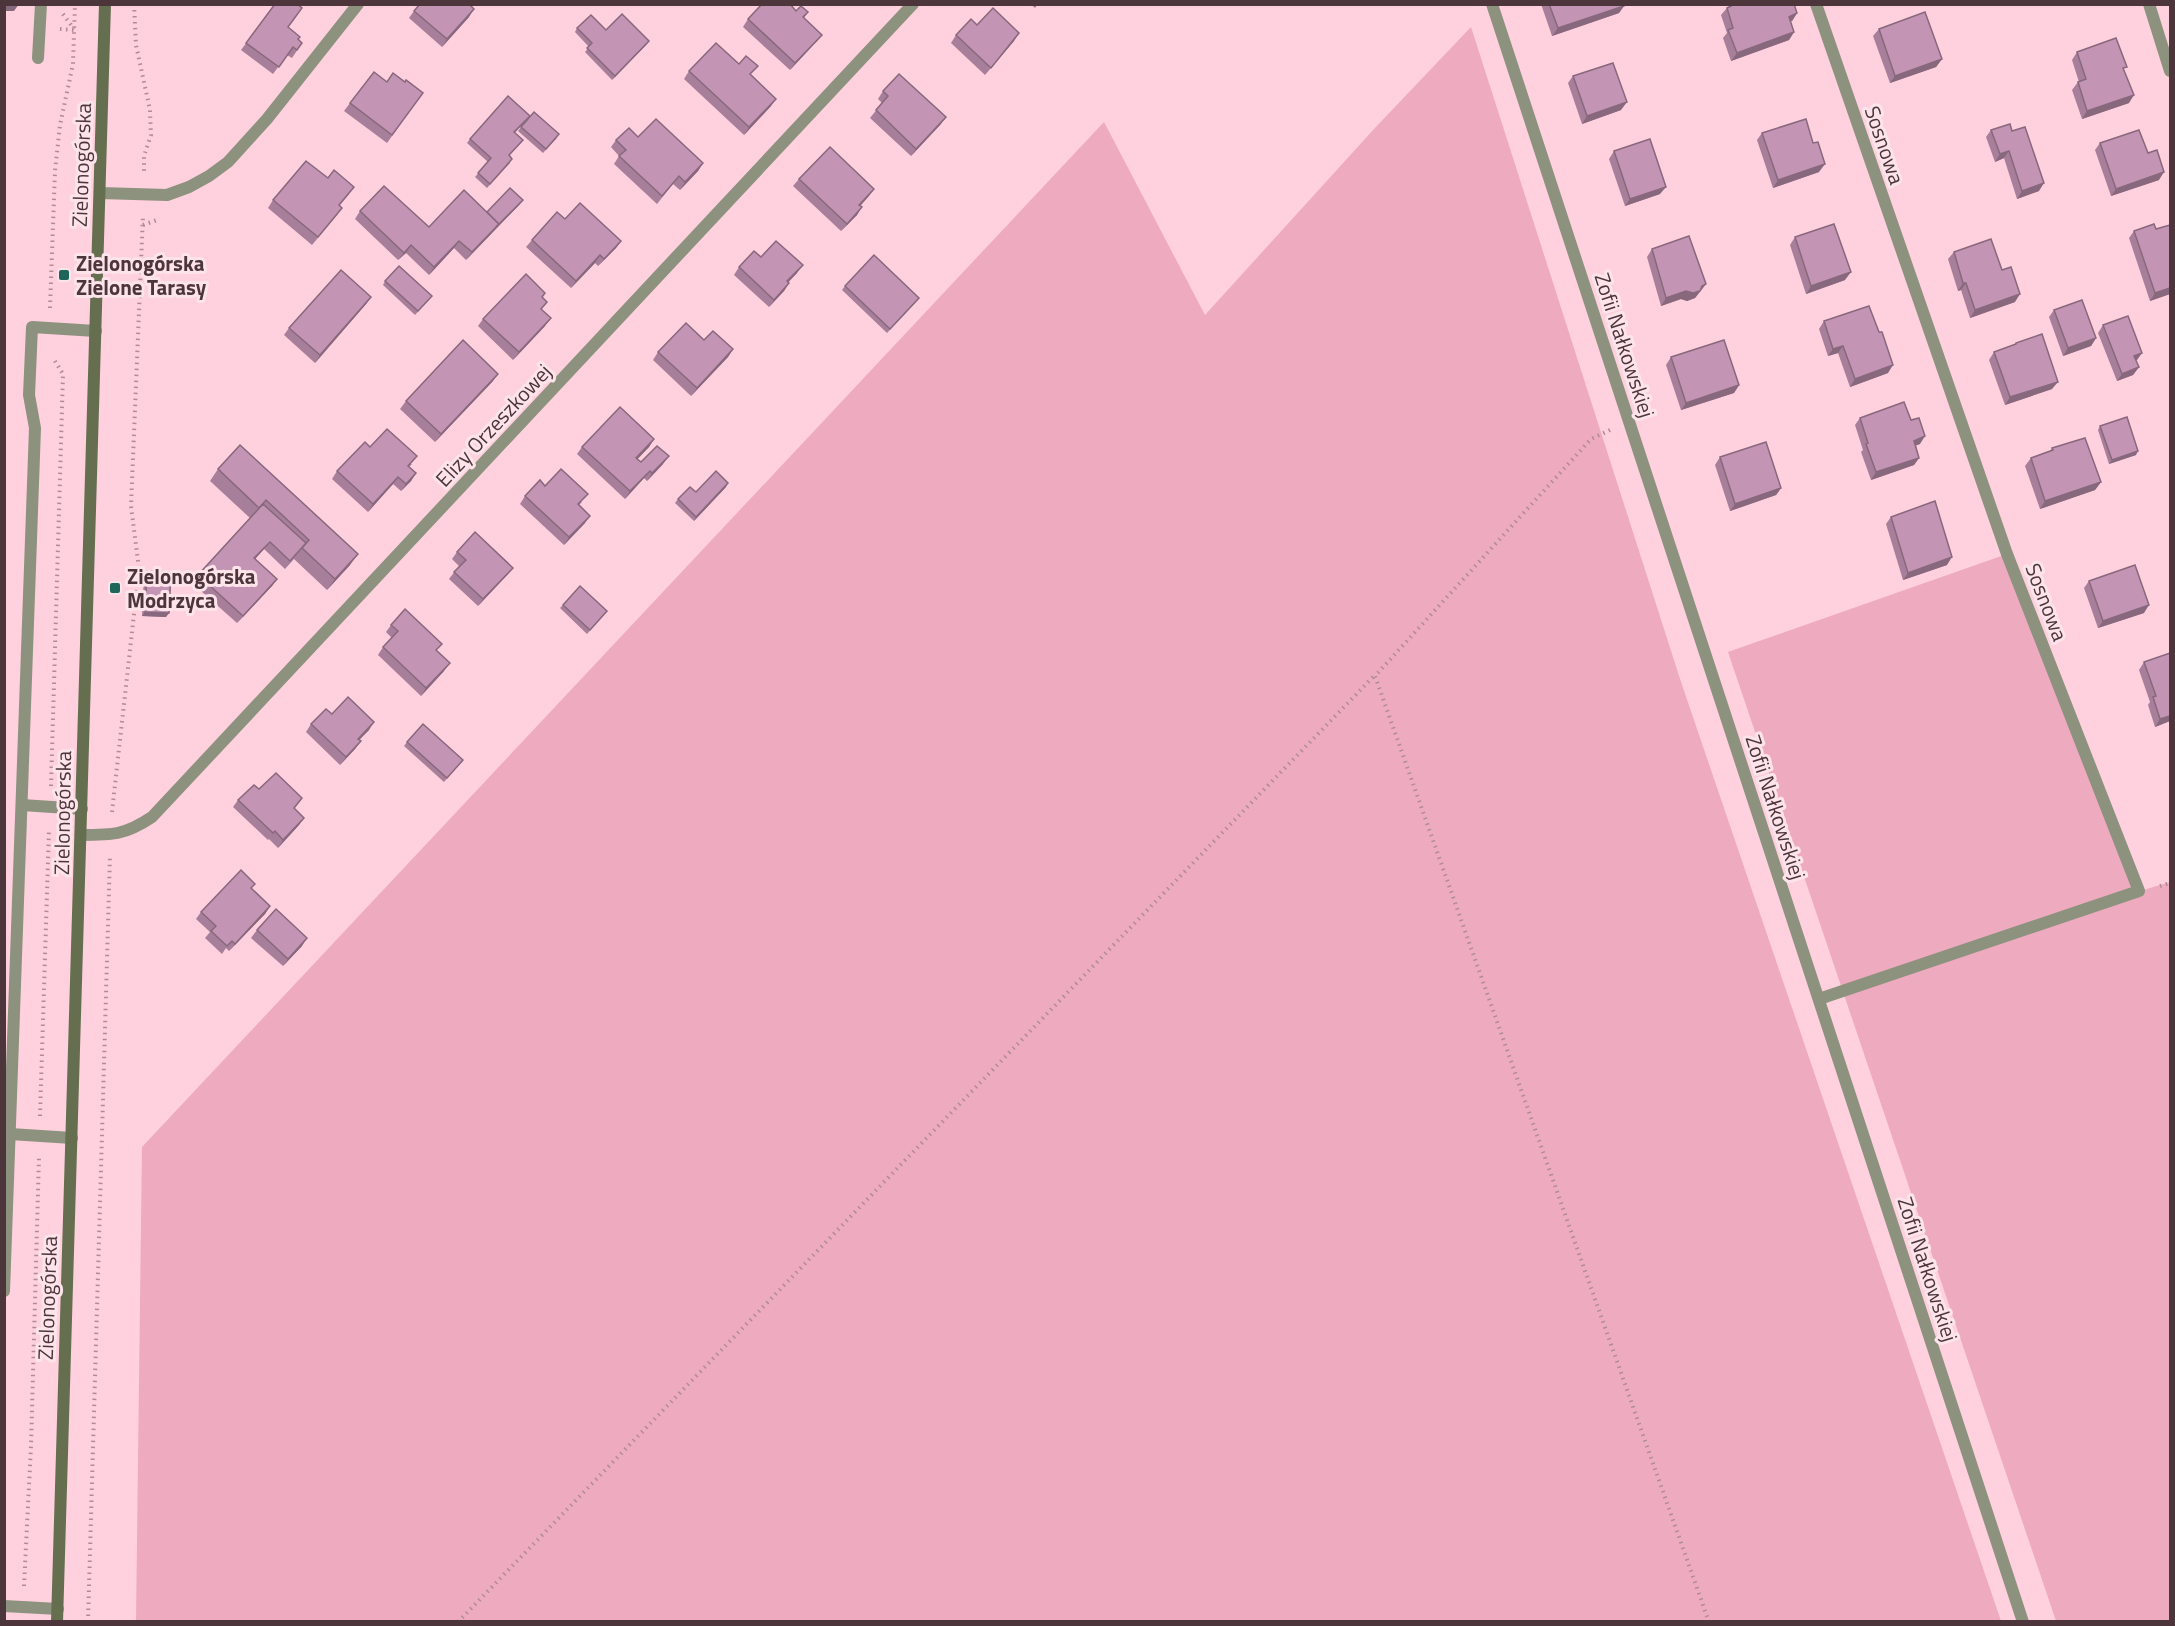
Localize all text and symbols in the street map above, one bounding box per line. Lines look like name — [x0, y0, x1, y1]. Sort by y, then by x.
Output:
street label: Zielonogórska — [63, 102, 99, 228]
street label: Sosnowa — [1857, 102, 1913, 189]
place label: Zielonogórska Zielone Tarasy — [76, 247, 207, 303]
marker: Zielonogórska Zielone Tarasy — [57, 268, 71, 282]
street label: Zofii Nałkowskiej — [1587, 269, 1663, 421]
street label: Elizy Orzeszkowej — [427, 356, 559, 494]
street label: Sosnowa — [2018, 558, 2077, 646]
place label: Zielonogórska Modrzyca — [127, 560, 256, 616]
marker: Zielonogórska Modrzyca — [108, 581, 122, 595]
street label: Zofii Nałkowskiej — [1738, 731, 1814, 883]
street label: Zielonogórska — [45, 750, 79, 875]
street label: Zofii Nałkowskiej — [1890, 1193, 1966, 1345]
street label: Zielonogórska — [29, 1235, 65, 1361]

